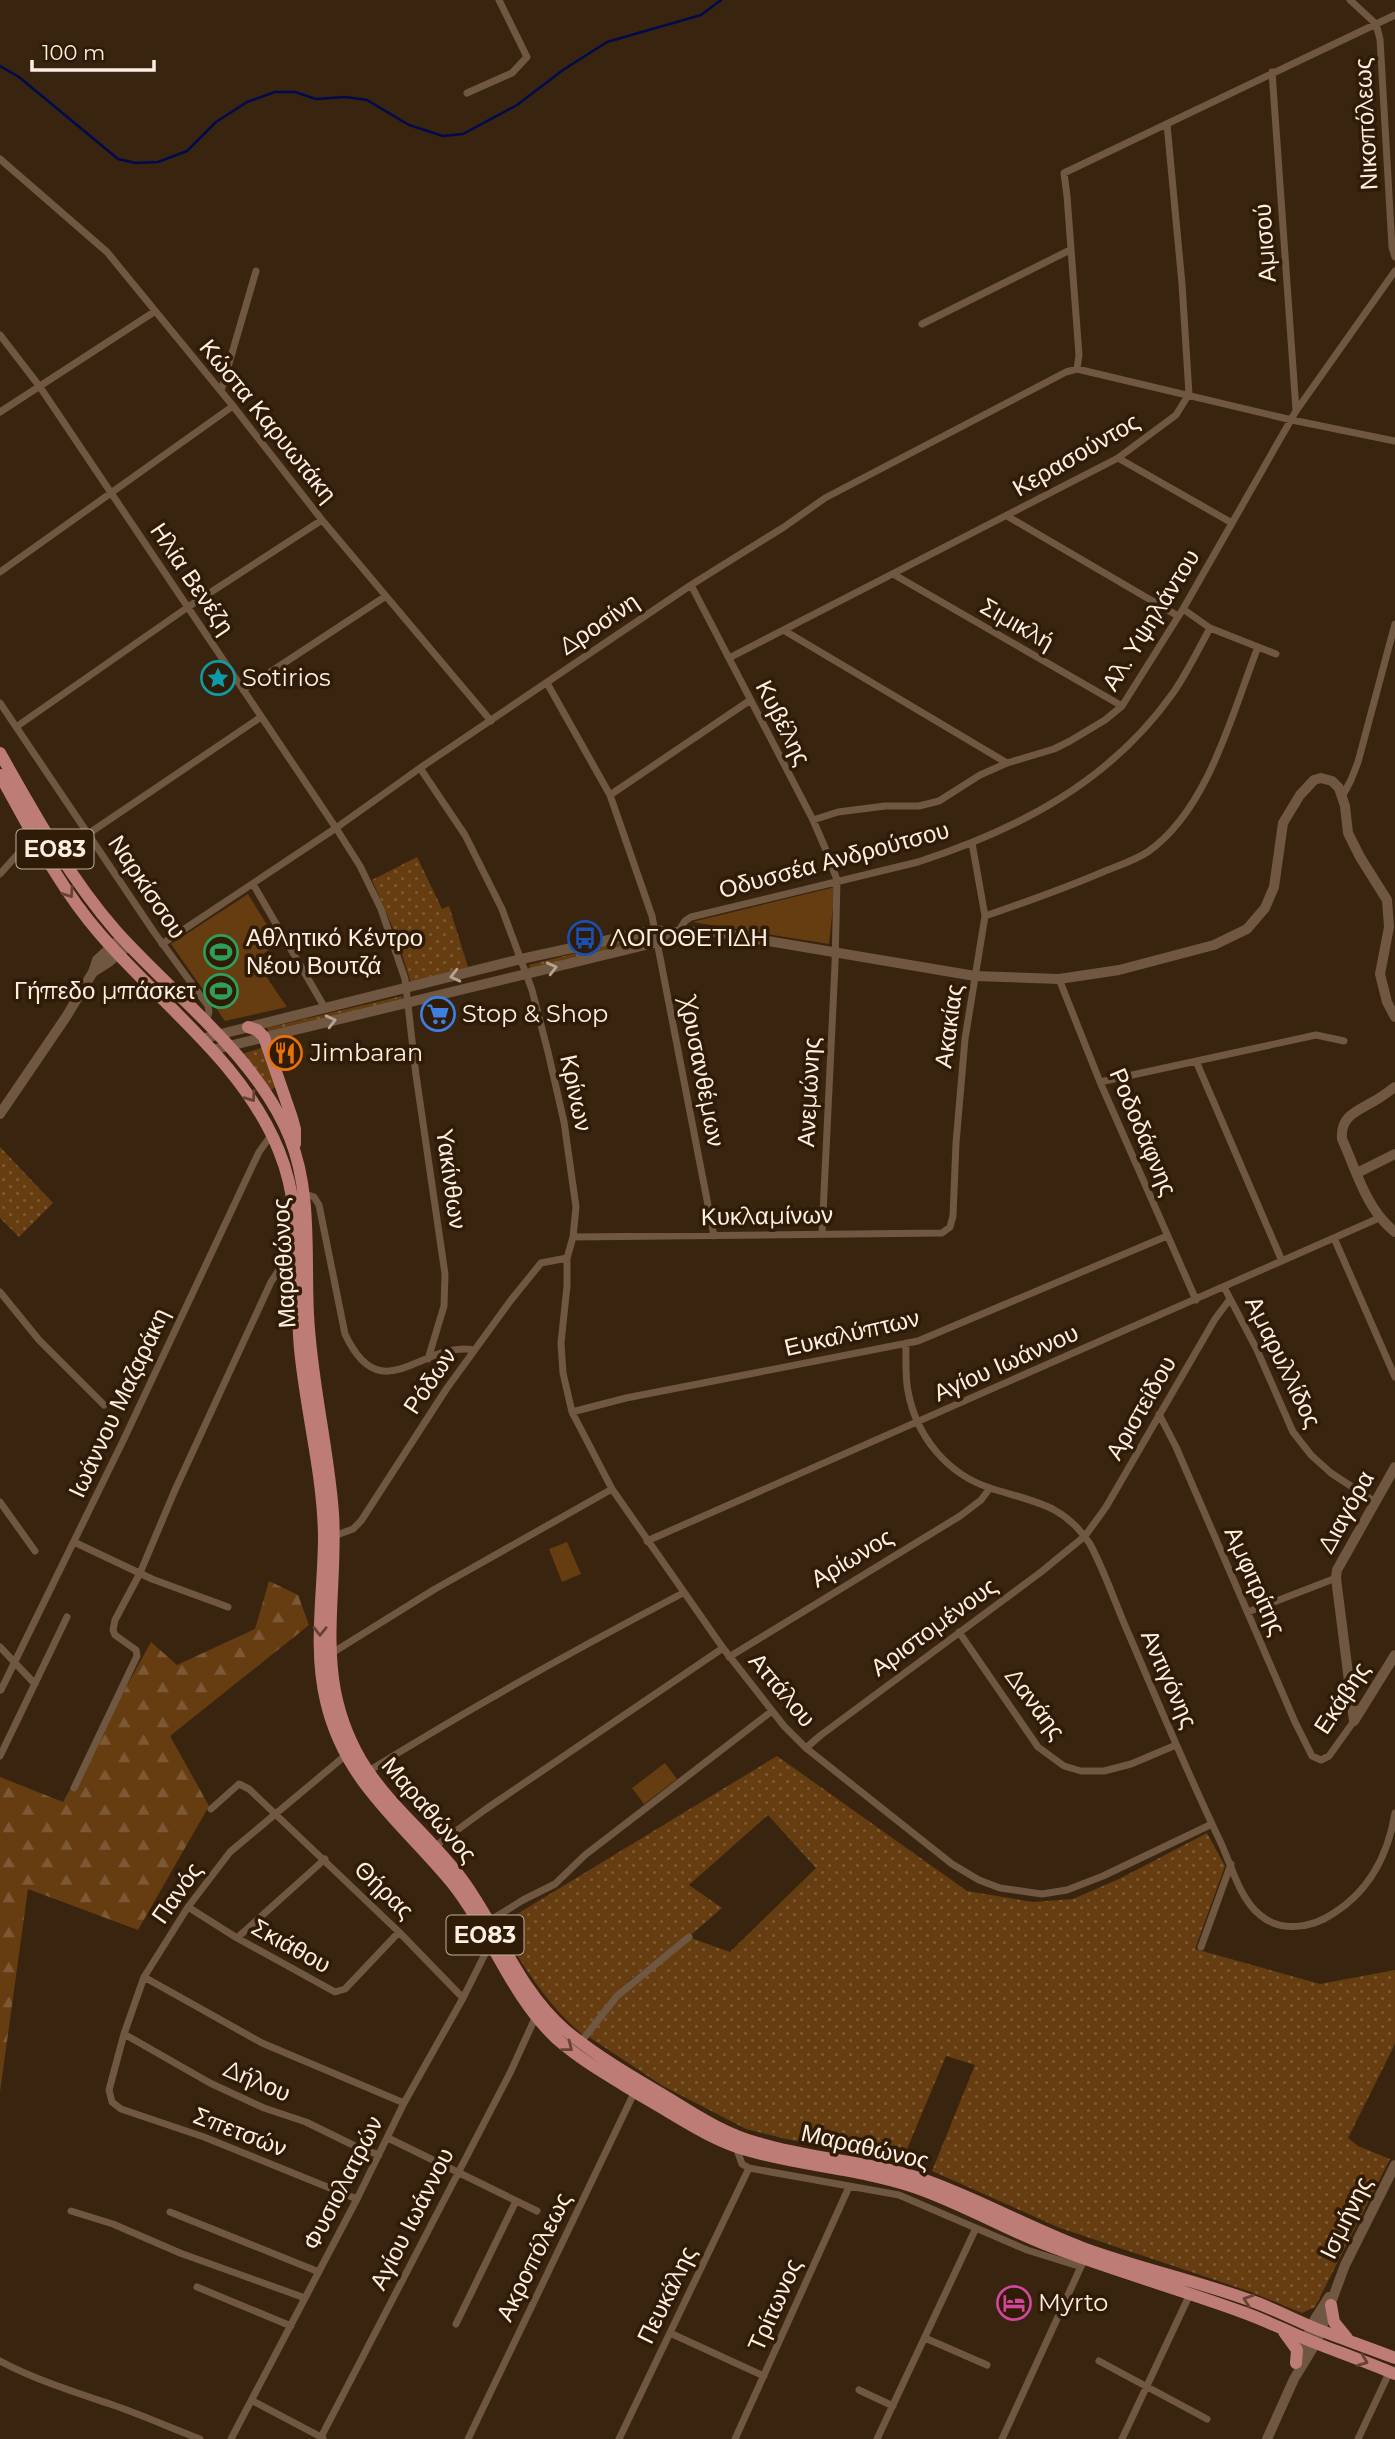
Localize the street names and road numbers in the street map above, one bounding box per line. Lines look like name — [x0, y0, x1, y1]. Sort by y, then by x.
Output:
street label: Νικοπόλεως — [1348, 57, 1383, 191]
street label: Αμισού — [1247, 203, 1282, 283]
street label: Κώστα Καρυωτάκη — [194, 333, 343, 508]
street label: Κερασούντος — [1007, 407, 1144, 503]
street label: Ηλία Βενέζη — [144, 517, 240, 640]
street label: Αλ. Υψηλάντου — [1096, 544, 1206, 696]
street label: Δροσίνη — [553, 586, 644, 661]
street label: Σιμικλή — [975, 591, 1059, 656]
street label: Κυβέλης — [750, 675, 817, 770]
street label: Οδυσσέα Ανδρούτσου — [716, 815, 952, 904]
road number: ΕΟ83 — [16, 830, 94, 869]
street label: Ναρκίσσου — [102, 830, 193, 944]
street label: Ακακίας — [928, 982, 969, 1070]
street label: Χρυσανθέμων — [673, 992, 731, 1149]
street label: Ανεμώνης — [791, 1036, 826, 1148]
street label: Κρίνων — [554, 1052, 599, 1134]
street label: Ροδοδάφνης — [1104, 1064, 1183, 1200]
street label: Υακίνθων — [430, 1127, 473, 1231]
street label: Μαραθώνος — [266, 1197, 301, 1329]
street label: Κυκλαμίνων — [701, 1200, 833, 1231]
street label: Αμαρυλλίδος — [1239, 1291, 1328, 1432]
street label: Ιωάννου Μαζαράκη — [62, 1303, 175, 1502]
street label: Ευκαλύπτων — [781, 1303, 922, 1362]
street label: Αγίου Ιωάννου — [929, 1318, 1083, 1407]
street label: Ρόδων — [397, 1342, 462, 1419]
street label: Αριστείδου — [1099, 1351, 1182, 1465]
street label: Διαγόρα — [1311, 1466, 1380, 1558]
street label: Αρίωνος — [805, 1522, 898, 1593]
street label: Αμφιτρίτης — [1219, 1522, 1292, 1640]
street label: Αριστομένους — [865, 1571, 1003, 1682]
street label: Αντιγόνης — [1135, 1625, 1204, 1732]
street label: Αττάλου — [743, 1647, 822, 1733]
street label: Εκάβης — [1308, 1656, 1376, 1739]
street label: Δανάης — [999, 1662, 1072, 1745]
street label: Μαραθώνος — [376, 1751, 483, 1868]
street label: Θήρας — [349, 1855, 420, 1925]
street label: Πανός — [145, 1856, 208, 1929]
street label: Σκιάθου — [247, 1912, 336, 1979]
road number: ΕΟ83 — [447, 1916, 524, 1954]
street label: Δήλου — [219, 2054, 295, 2108]
street label: Σπετσών — [189, 2101, 291, 2163]
street label: Φυσιολατρών — [296, 2111, 389, 2255]
street label: Μαραθώνος — [798, 2118, 932, 2175]
street label: Αγίου Ιωάννου — [363, 2143, 460, 2295]
street label: Ισμήνης — [1313, 2172, 1378, 2264]
street label: Ακροπόλεως — [490, 2188, 577, 2326]
street label: Πευκάλης — [631, 2241, 703, 2348]
street label: Τρίτωνος — [741, 2254, 808, 2356]

